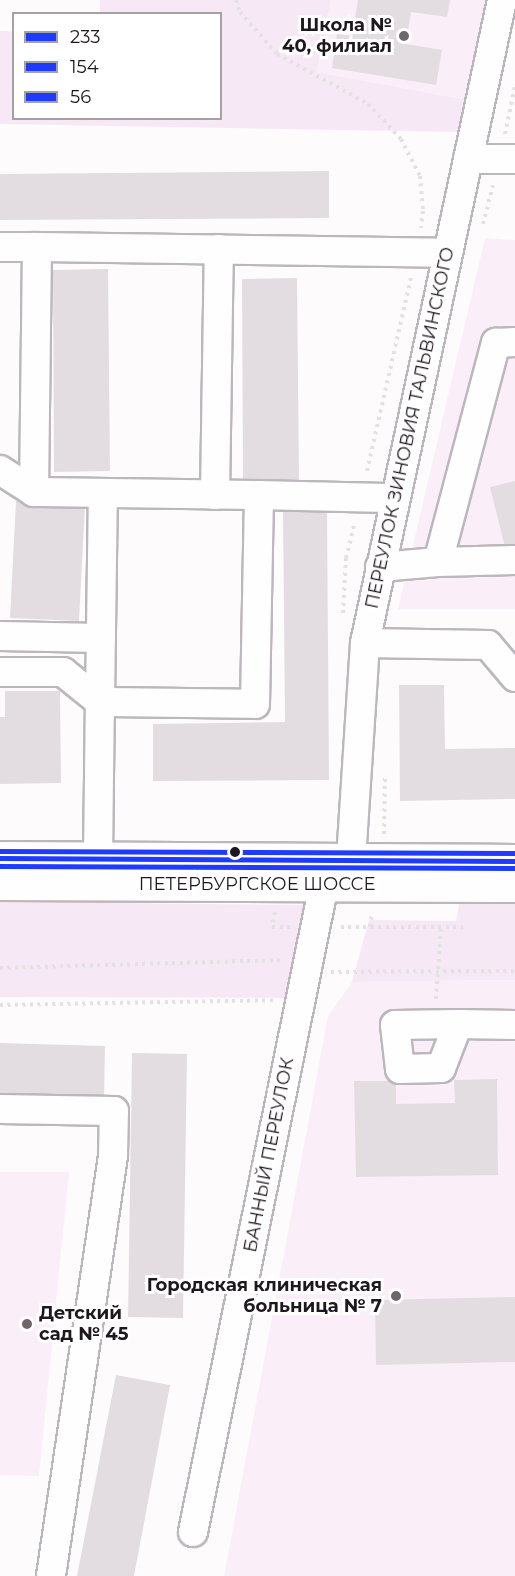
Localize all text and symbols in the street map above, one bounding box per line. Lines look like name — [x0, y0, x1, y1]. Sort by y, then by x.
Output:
legend — [12, 12, 222, 120]
place label: Школа № 40, филиал — [282, 15, 392, 57]
text: 233 — [70, 26, 100, 48]
marker: Школа № 40, филиал — [397, 29, 411, 43]
text: 154 — [70, 56, 99, 78]
text: 56 — [70, 86, 91, 108]
street label: ПЕРЕУЛОК ЗИНОВИЯ ТАЛЬВИНСКОГО — [361, 245, 459, 611]
unlabelled marker — [229, 846, 241, 858]
street label: ПЕТЕРБУРГСКОЕ ШОССЕ — [139, 873, 375, 895]
street label: БАННЫЙ ПЕРЕУЛОК — [239, 1056, 299, 1254]
place label: Городская клиническая больница № 7 — [147, 1275, 382, 1318]
marker: Городская клиническая больница № 7 — [387, 1287, 405, 1305]
place label: Детский сад № 45 — [39, 1303, 128, 1346]
marker: Детский сад № 45 — [20, 1317, 34, 1331]

